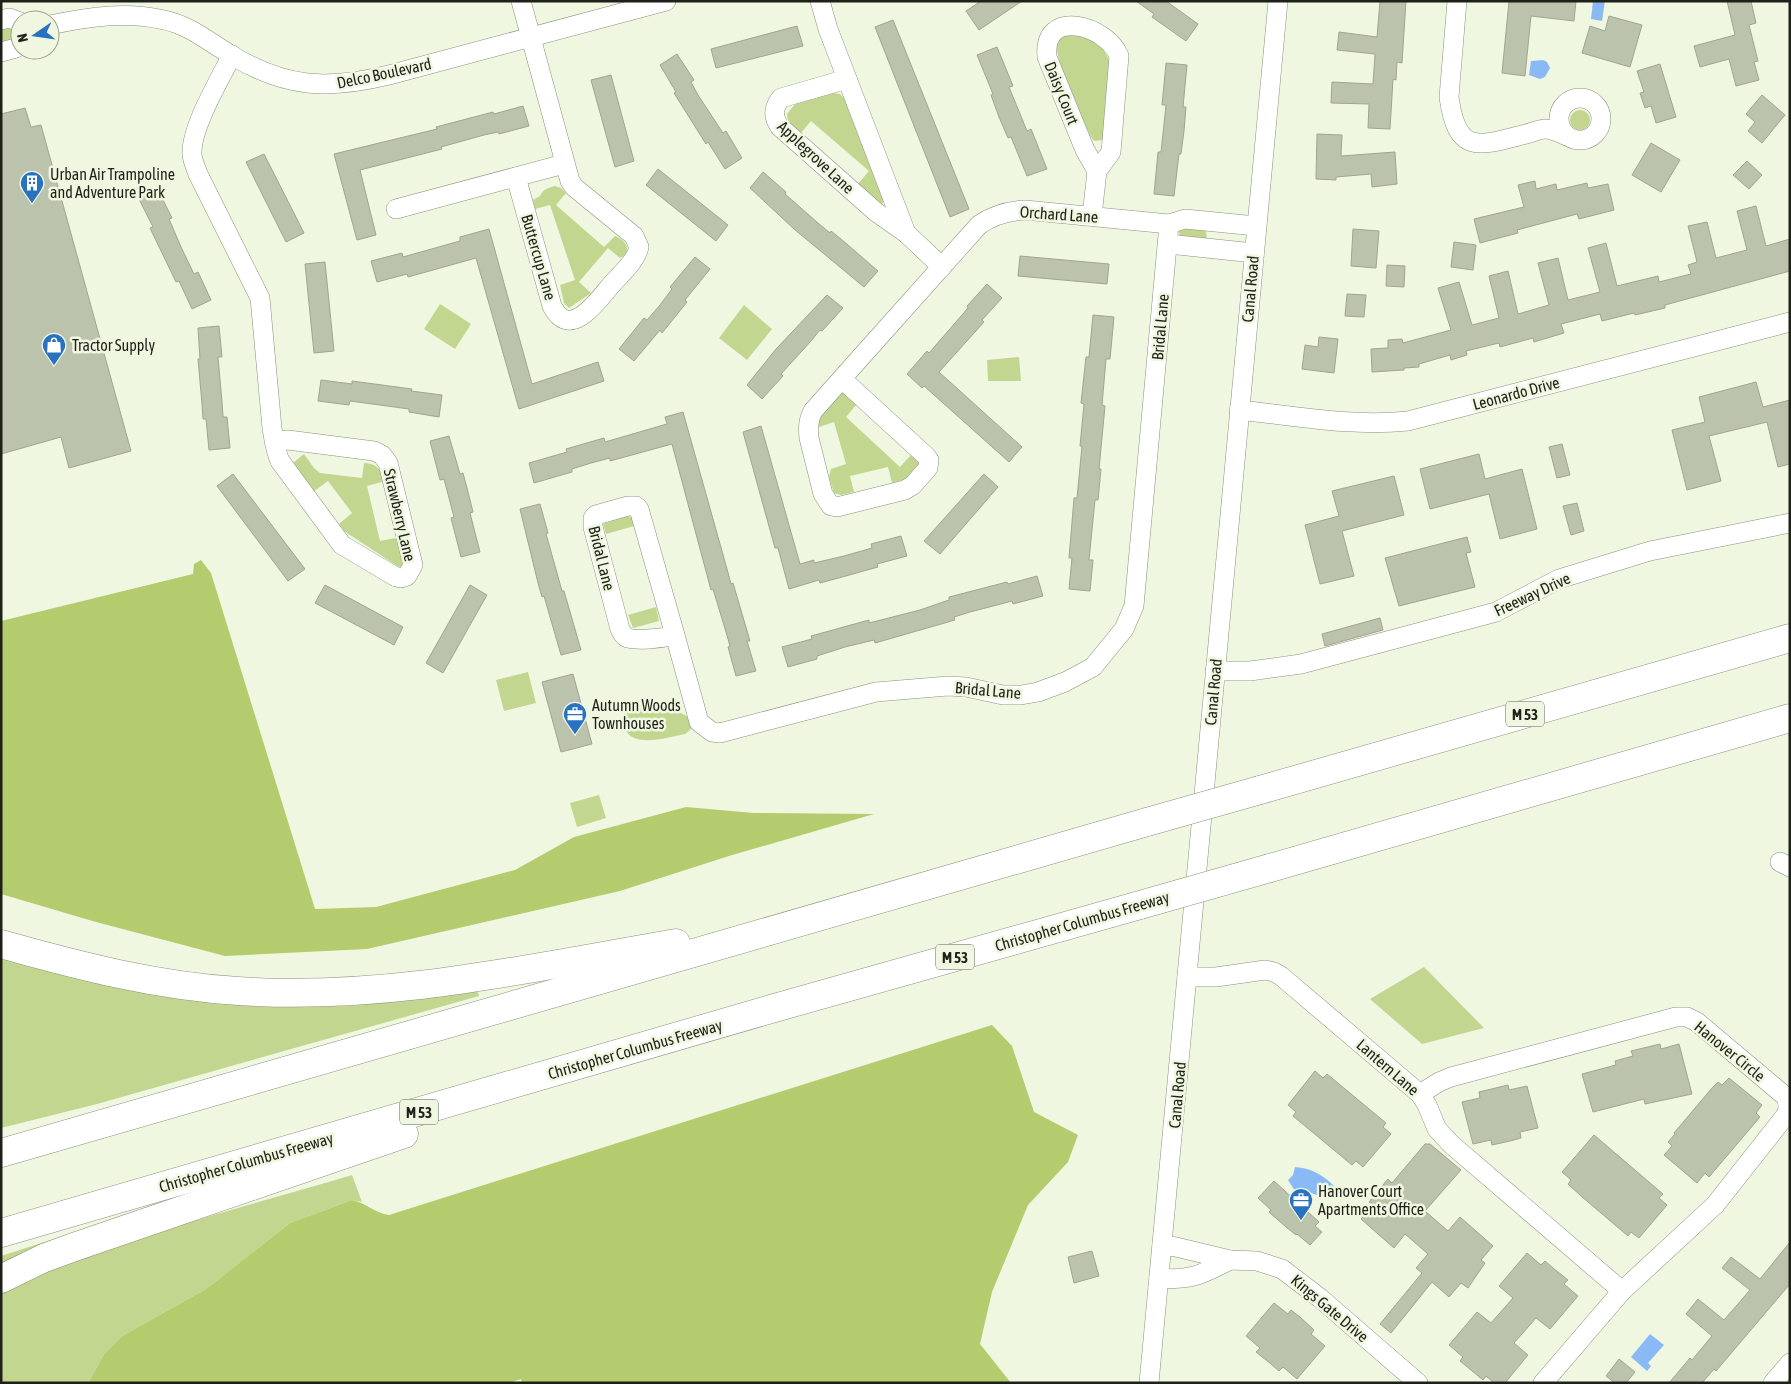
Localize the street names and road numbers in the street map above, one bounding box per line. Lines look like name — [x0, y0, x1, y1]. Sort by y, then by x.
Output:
street label: Delco Boulevard — [335, 54, 433, 92]
street label: Daisy Court — [1040, 59, 1083, 128]
street label: Applegrove Lane — [773, 117, 858, 198]
street label: Orchard Lane — [1019, 202, 1099, 226]
street label: Buttercup Lane — [517, 212, 560, 302]
street label: Canal Road — [1238, 255, 1262, 323]
street label: Bridal Lane — [1148, 293, 1172, 361]
street label: Leonardo Drive — [1471, 373, 1561, 413]
street label: Strawberry Lane — [380, 467, 419, 563]
street label: Bridal Lane — [585, 524, 619, 592]
street label: Freeway Drive — [1491, 569, 1573, 620]
street label: Canal Road — [1201, 658, 1225, 726]
street label: Bridal Lane — [954, 678, 1022, 702]
road number: M 53 — [1506, 702, 1544, 726]
street label: Christopher Columbus Freeway — [993, 887, 1172, 955]
road number: M 53 — [936, 944, 974, 970]
street label: Christopher Columbus Freeway — [546, 1015, 725, 1083]
street label: Hanover Circle — [1691, 1017, 1769, 1085]
street label: Lantern Lane — [1353, 1035, 1423, 1099]
street label: Canal Road — [1165, 1061, 1189, 1129]
road number: M 53 — [400, 1100, 438, 1124]
street label: Christopher Columbus Freeway — [157, 1128, 336, 1196]
street label: Kings Gate Drive — [1287, 1271, 1372, 1346]

